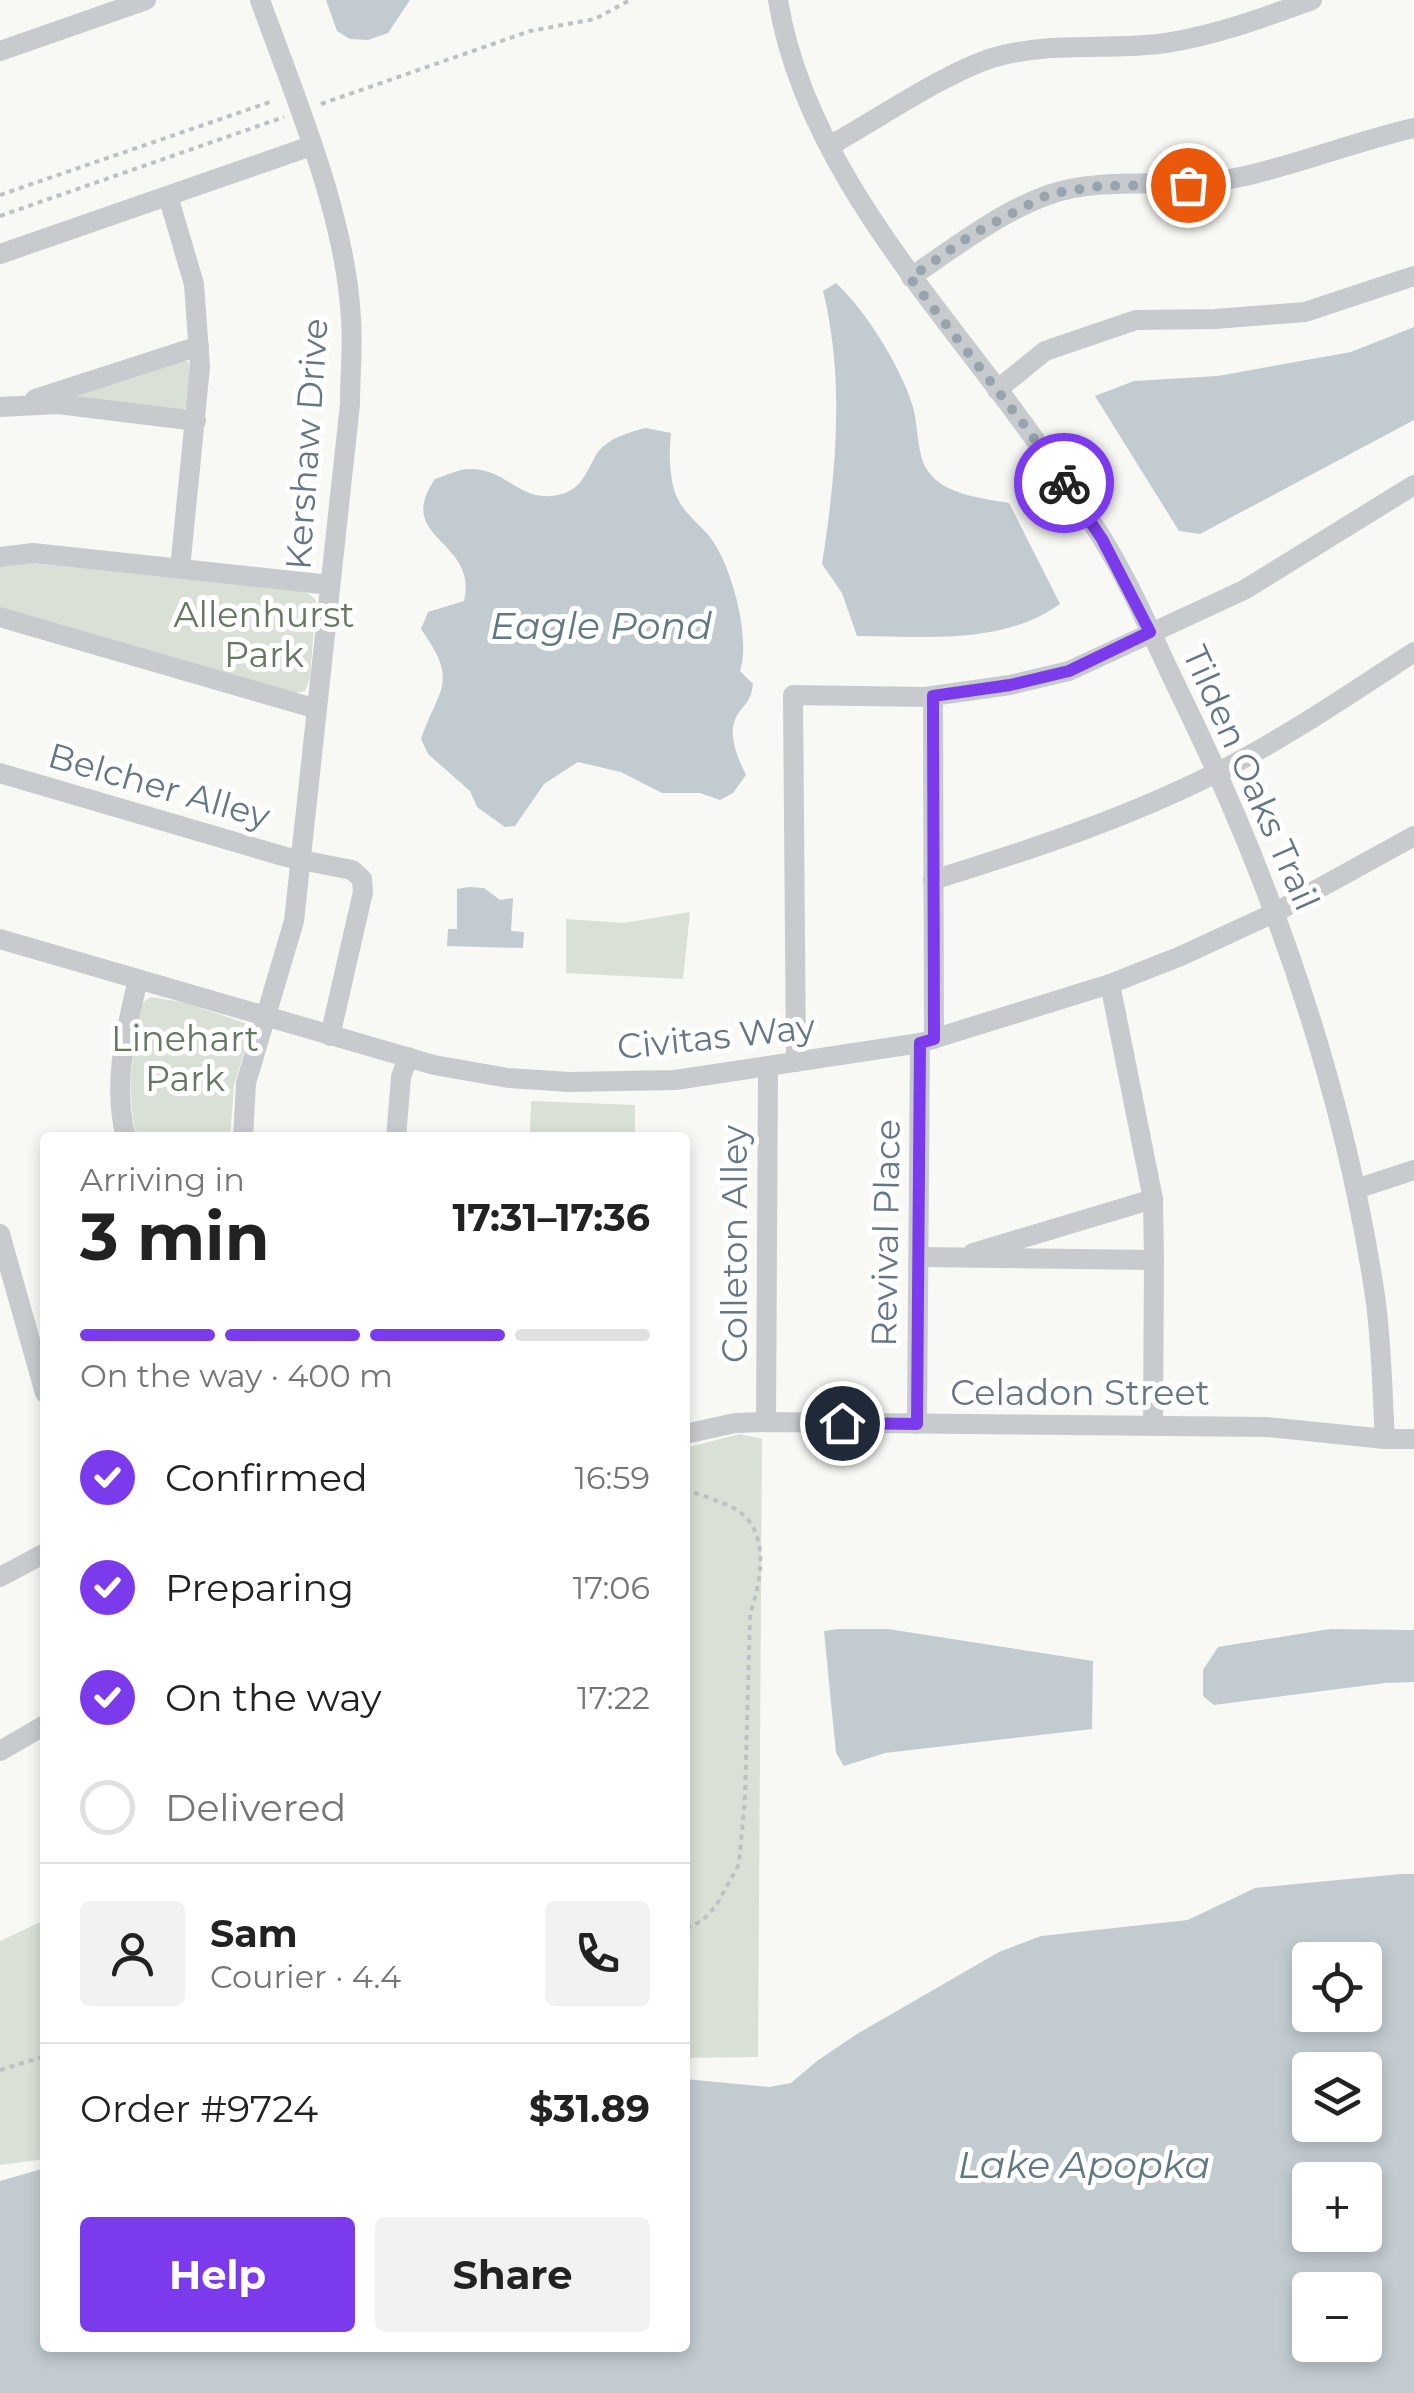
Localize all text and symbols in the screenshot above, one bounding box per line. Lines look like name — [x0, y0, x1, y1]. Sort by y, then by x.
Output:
pin — [1146, 143, 1231, 228]
icon: bag — [1161, 158, 1216, 213]
street label: Kershaw Drive — [276, 317, 337, 571]
courier — [1014, 433, 1114, 533]
icon: bike — [1037, 456, 1092, 511]
park label: Allenhurst Park — [173, 593, 355, 676]
water label: Eagle Pond — [490, 602, 712, 649]
street label: Tilden Oaks Trail — [1174, 639, 1329, 917]
street label: Belcher Alley — [44, 733, 275, 838]
street label: Civitas Way — [615, 1005, 817, 1068]
park label: Linehart Park — [111, 1017, 259, 1100]
street label: Revival Place — [862, 1119, 909, 1347]
street label: Colleton Alley — [713, 1125, 756, 1363]
text: Arriving in — [80, 1160, 245, 1199]
text: 17:31–17:36 — [452, 1194, 650, 1241]
text: 3 min — [80, 1197, 270, 1276]
text: On the way · 400 m — [80, 1356, 393, 1395]
street label: Celadon Street — [950, 1371, 1210, 1414]
pin — [800, 1381, 885, 1466]
icon: home — [815, 1396, 870, 1451]
icon: check — [80, 1450, 135, 1505]
text: Confirmed — [165, 1454, 368, 1501]
text: 16:59 — [575, 1458, 650, 1497]
icon: check — [80, 1560, 135, 1615]
text: Preparing — [165, 1564, 354, 1611]
text: 17:06 — [573, 1568, 650, 1607]
icon: check — [80, 1670, 135, 1725]
text: On the way — [165, 1674, 382, 1721]
text: 17:22 — [577, 1678, 650, 1717]
text: Delivered — [165, 1784, 346, 1831]
button: person — [80, 1901, 185, 2006]
button: phone — [545, 1901, 650, 2006]
text: Sam — [210, 1910, 298, 1957]
map controls — [1292, 1942, 1382, 2362]
button: locate — [1292, 1942, 1382, 2032]
text: Courier · 4.4 — [210, 1957, 401, 1996]
button: layers — [1292, 2052, 1382, 2142]
text: Order #9724 — [80, 2085, 318, 2132]
text: $31.89 — [529, 2085, 650, 2132]
water label: Lake Apopka — [958, 2141, 1210, 2188]
button: + — [1292, 2162, 1382, 2252]
button: Help — [80, 2217, 355, 2332]
button: Share — [375, 2217, 650, 2332]
button: − — [1292, 2272, 1382, 2362]

